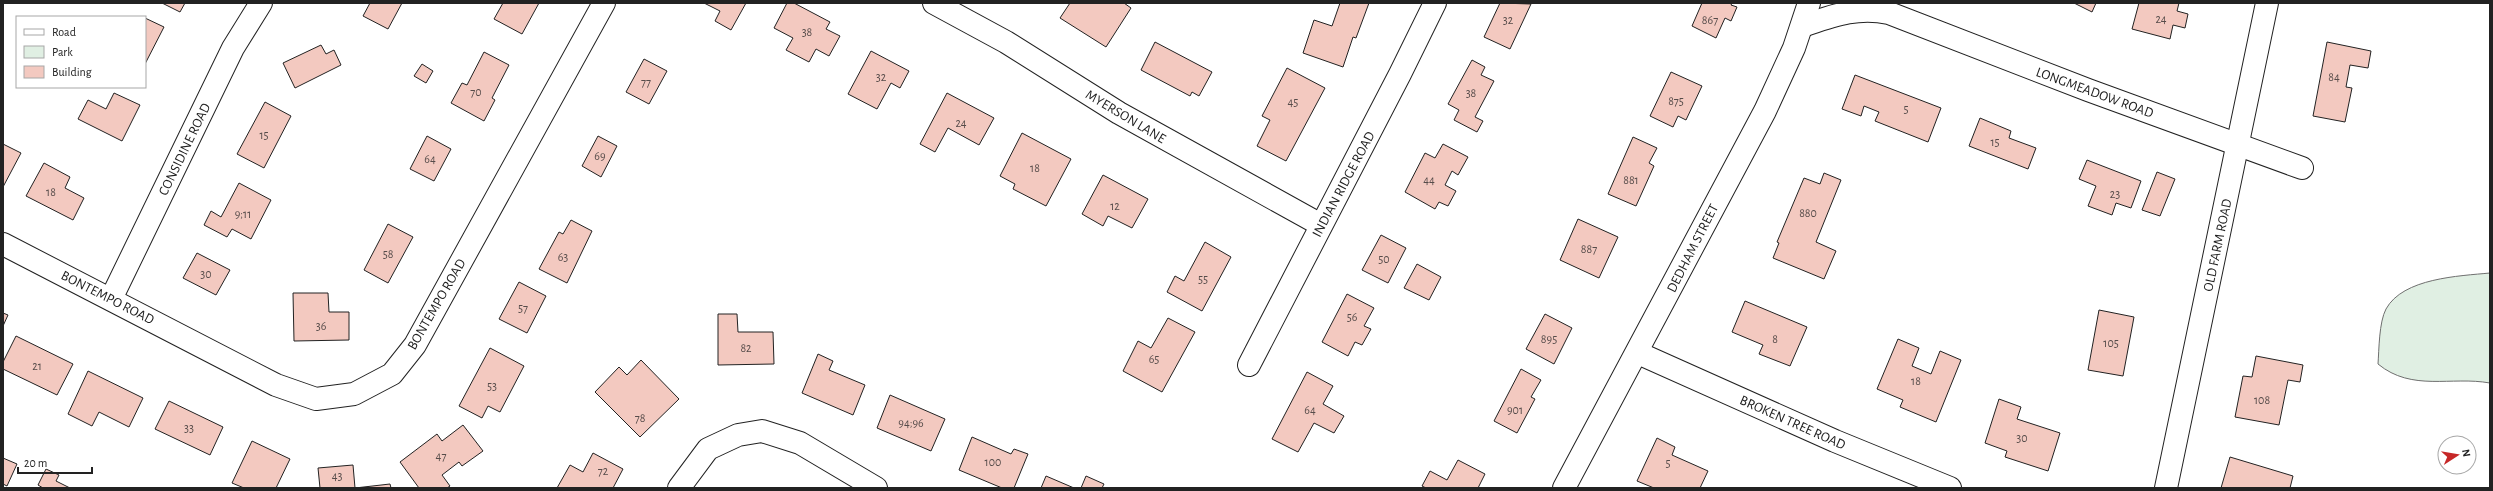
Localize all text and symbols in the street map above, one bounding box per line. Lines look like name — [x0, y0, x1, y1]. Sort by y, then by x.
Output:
house number: 24 — [2155, 13, 2167, 25]
house number: 32 — [1503, 14, 1514, 26]
house number: 867 — [1702, 14, 1718, 26]
legend — [16, 16, 146, 88]
text: Road — [52, 26, 76, 38]
house number: 38 — [802, 26, 813, 38]
text: Park — [52, 46, 73, 58]
street label: LONGMEADOW ROAD — [2034, 65, 2155, 121]
text: Building — [52, 66, 92, 78]
house number: 32 — [876, 71, 887, 83]
house number: 84 — [2328, 71, 2340, 83]
house number: 77 — [641, 76, 651, 88]
house number: 70 — [470, 86, 482, 98]
house number: 38 — [1466, 87, 1477, 99]
street label: MYERSON LANE — [1083, 88, 1168, 146]
house number: 875 — [1668, 95, 1684, 107]
house number: 45 — [1288, 96, 1298, 108]
street label: CONSIDINE ROAD — [156, 101, 213, 198]
house number: 5 — [1903, 103, 1909, 115]
house number: 24 — [955, 117, 967, 129]
house number: 15 — [259, 129, 269, 141]
street label: INDIAN RIDGE ROAD — [1310, 129, 1378, 240]
house number: 15 — [1990, 136, 2000, 148]
house number: 69 — [594, 150, 606, 162]
house number: 64 — [424, 153, 436, 165]
house number: 18 — [1030, 162, 1040, 174]
house number: 44 — [1423, 174, 1435, 186]
house number: 881 — [1623, 174, 1639, 186]
house number: 18 — [46, 186, 56, 198]
house number: 23 — [2110, 188, 2120, 200]
street label: OLD FARM ROAD — [2201, 198, 2235, 293]
house number: 12 — [1110, 200, 1120, 212]
street label: DEDHAM STREET — [1665, 202, 1721, 295]
house number: 880 — [1799, 207, 1817, 219]
house number: 9;11 — [235, 208, 251, 220]
house number: 887 — [1581, 243, 1597, 255]
house number: 58 — [383, 248, 394, 260]
house number: 63 — [558, 251, 568, 263]
house number: 50 — [1378, 253, 1390, 265]
street label: BONTEMPO ROAD — [405, 257, 469, 352]
street label: BONTEMPO ROAD — [59, 268, 156, 327]
house number: 30 — [200, 268, 212, 280]
house number: 55 — [1198, 273, 1208, 285]
house number: 57 — [518, 302, 528, 314]
house number: 56 — [1347, 311, 1358, 323]
house number: 36 — [316, 320, 327, 332]
house number: 895 — [1541, 333, 1557, 345]
house number: 8 — [1772, 333, 1778, 345]
house number: 105 — [2103, 337, 2119, 349]
house number: 82 — [740, 342, 752, 354]
house number: 65 — [1149, 353, 1159, 365]
house number: 21 — [32, 360, 42, 372]
house number: 18 — [1911, 375, 1921, 387]
house number: 53 — [487, 380, 497, 392]
street label: BROKEN TREE ROAD — [1738, 393, 1848, 453]
house number: 108 — [2254, 394, 2270, 406]
house number: 64 — [1304, 404, 1316, 416]
house number: 901 — [1507, 404, 1523, 416]
house number: 78 — [635, 412, 646, 424]
house number: 94;96 — [898, 417, 924, 429]
house number: 33 — [184, 422, 194, 434]
house number: 30 — [2016, 432, 2028, 444]
north arrow — [2437, 435, 2477, 475]
text: N — [2460, 448, 2472, 458]
scale bar — [18, 449, 92, 475]
house number: 47 — [436, 450, 446, 462]
house number: 100 — [985, 456, 1001, 468]
text: 20 m — [24, 457, 47, 469]
house number: 5 — [1665, 457, 1671, 469]
house number: 72 — [598, 465, 609, 477]
house number: 43 — [332, 470, 342, 482]

